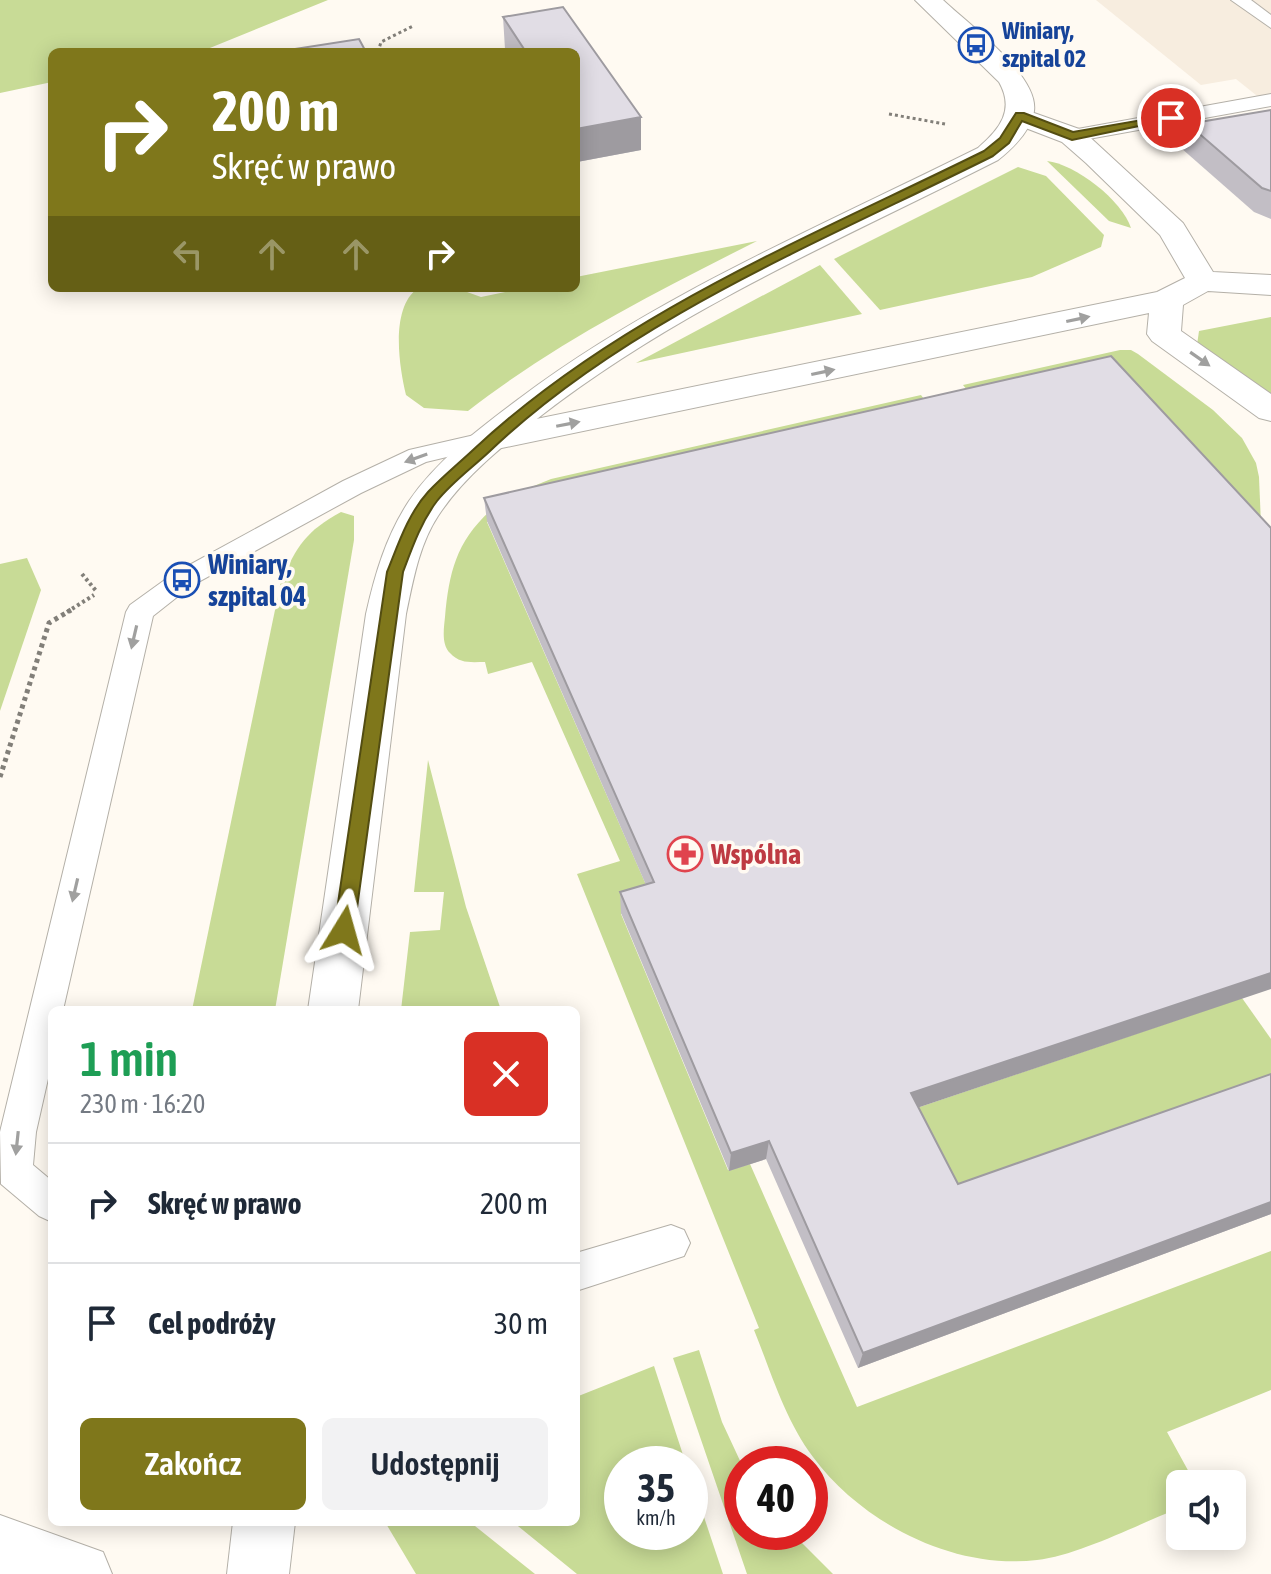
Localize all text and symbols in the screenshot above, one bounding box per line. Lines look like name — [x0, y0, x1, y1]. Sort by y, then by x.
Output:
place label: Winiary, szpital 02 — [1001, 17, 1086, 72]
bus stop icon: Winiary, szpital 02 — [957, 26, 995, 64]
text: 200 m — [212, 79, 339, 143]
icon: right — [80, 80, 184, 184]
pin — [1137, 84, 1205, 152]
icon: arrive — [1149, 96, 1193, 140]
text: Skręć w prawo — [212, 145, 396, 187]
icon: left — [166, 232, 210, 276]
icon: ahead — [250, 232, 294, 276]
icon: ahead — [334, 232, 378, 276]
icon: right — [418, 232, 462, 276]
one-way arrow — [1065, 312, 1090, 324]
one-way arrow — [1190, 351, 1211, 366]
one-way arrow — [811, 365, 836, 377]
one-way arrow — [556, 417, 581, 429]
one-way arrow — [404, 452, 428, 465]
place label: Winiary, szpital 04 — [207, 548, 306, 612]
bus stop icon: Winiary, szpital 04 — [163, 561, 201, 599]
one-way arrow — [127, 624, 140, 649]
pharmacy icon: Wspólna — [666, 835, 704, 873]
place label: Wspólna — [710, 838, 801, 870]
one-way arrow — [68, 877, 81, 902]
position arrow — [302, 888, 386, 972]
text: 1 min — [80, 1031, 178, 1086]
button: close — [464, 1032, 548, 1116]
text: 230 m · 16:20 — [80, 1089, 205, 1119]
one-way arrow — [11, 1131, 24, 1156]
icon: right — [80, 1181, 124, 1225]
text: Skręć w prawo — [148, 1186, 301, 1220]
text: 200 m — [480, 1186, 548, 1220]
icon: arrive — [80, 1301, 124, 1345]
text: Cel podróży — [148, 1306, 276, 1340]
text: 30 m — [494, 1306, 548, 1340]
button: Zakończ — [80, 1418, 306, 1510]
button: Udostępnij — [322, 1418, 548, 1510]
speed limit sign: 40 — [724, 1446, 828, 1550]
text: 35 — [637, 1465, 675, 1510]
map controls — [1166, 1470, 1246, 1550]
button: sound — [1166, 1470, 1246, 1550]
text: km/h — [636, 1506, 676, 1529]

